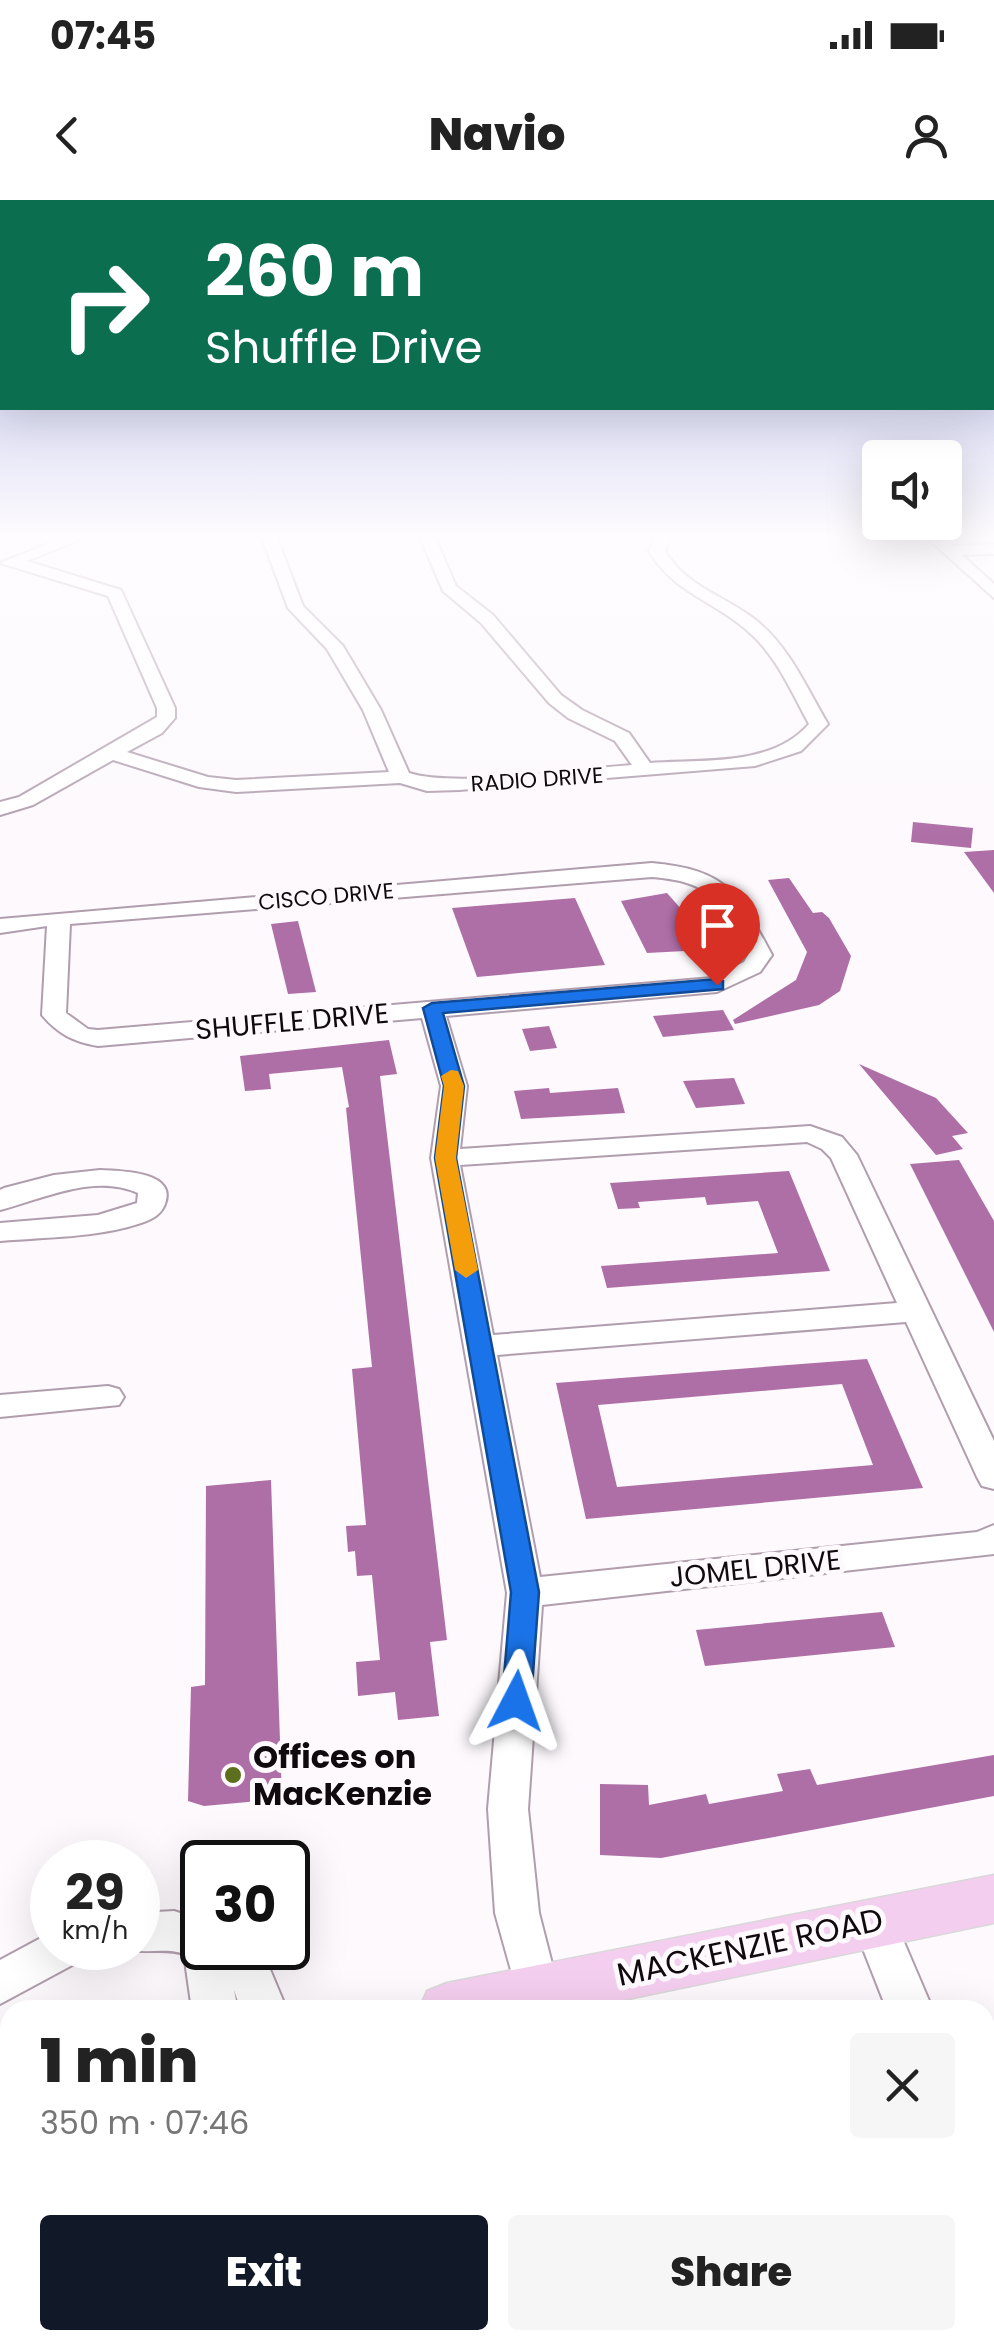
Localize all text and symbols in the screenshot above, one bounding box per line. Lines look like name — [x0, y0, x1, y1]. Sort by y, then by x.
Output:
text: 07:45 — [50, 9, 156, 62]
text: Navio — [429, 103, 565, 166]
icon: back — [40, 108, 95, 163]
icon: person — [899, 108, 954, 163]
text: 260 m — [205, 222, 424, 321]
icon: right — [40, 240, 170, 370]
text: Shuffle Drive — [205, 316, 482, 379]
map controls — [862, 440, 962, 540]
button: sound — [862, 440, 962, 540]
street label: RADIO DRIVE — [470, 759, 604, 800]
street label: CISCO DRIVE — [257, 875, 395, 918]
pin — [675, 883, 760, 986]
icon: arrive — [690, 898, 745, 953]
street label: SHUFFLE DRIVE — [194, 994, 390, 1049]
street label: JOMEL DRIVE — [668, 1540, 843, 1597]
position arrow — [464, 1649, 568, 1753]
place label: Offices on MacKenzie — [253, 1734, 432, 1816]
marker: Offices on MacKenzie — [222, 1764, 244, 1786]
speed limit sign: 30 — [180, 1840, 310, 1970]
text: 29 — [65, 1857, 125, 1928]
street label: MACKENZIE ROAD — [613, 1896, 887, 1997]
text: km/h — [62, 1913, 128, 1948]
text: 1 min — [40, 2019, 198, 2103]
button: close — [850, 2033, 955, 2138]
text: 350 m · 07:46 — [40, 2100, 249, 2145]
button: Exit — [40, 2215, 488, 2330]
button: Share — [508, 2215, 955, 2330]

